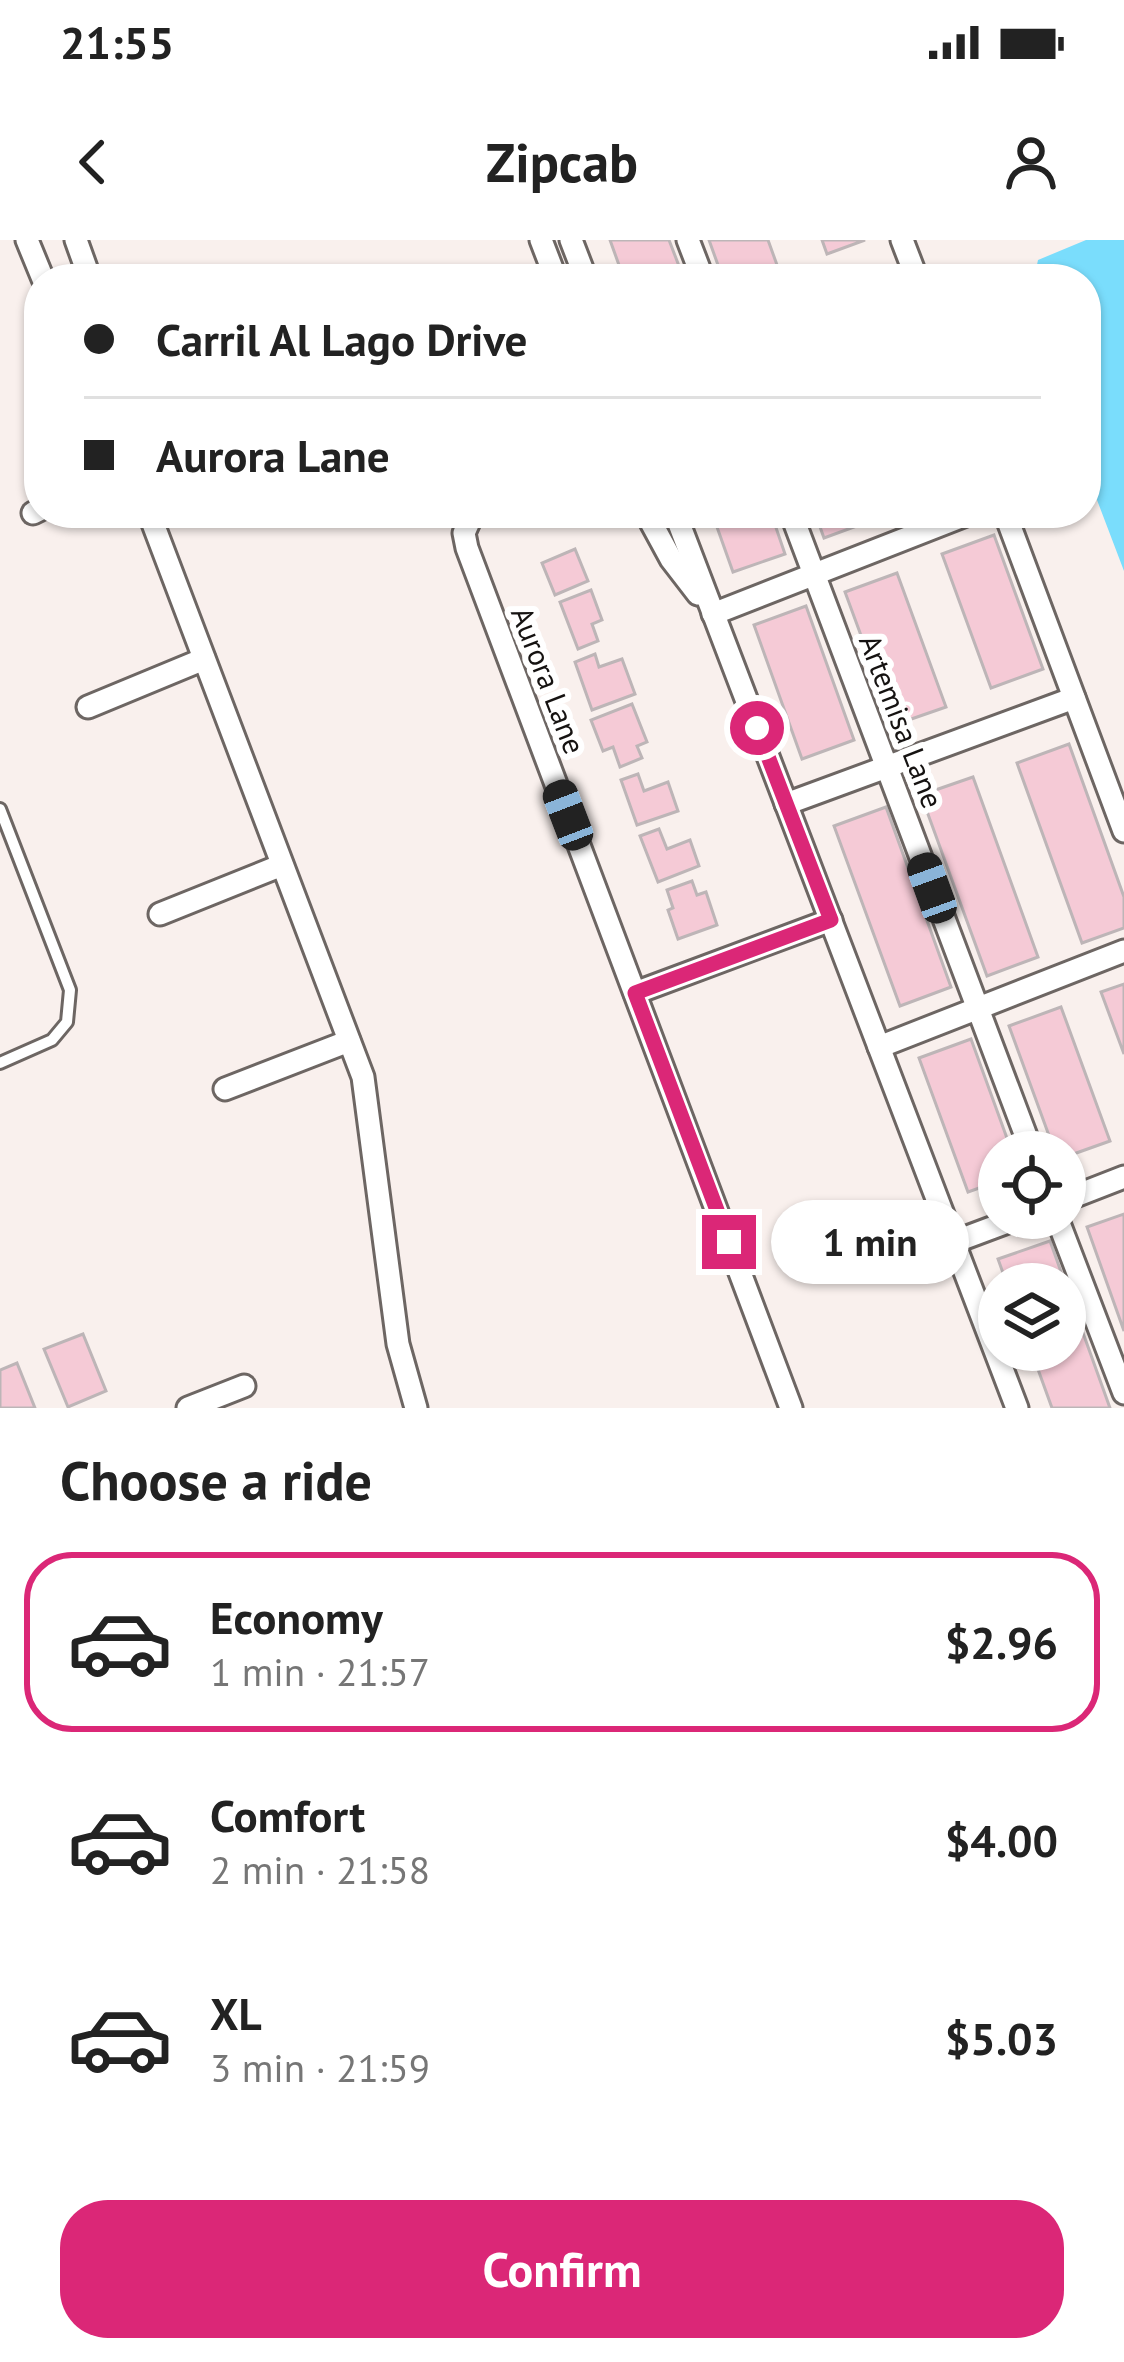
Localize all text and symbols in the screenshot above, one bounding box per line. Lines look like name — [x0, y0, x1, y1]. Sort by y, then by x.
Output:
text: 21:55 — [60, 13, 174, 71]
text: Zipcab — [486, 127, 638, 197]
icon: back — [60, 129, 126, 195]
icon: person — [998, 129, 1064, 195]
text: Carril Al Lago Drive — [156, 310, 527, 368]
text: Aurora Lane — [156, 426, 390, 484]
street label: Aurora Lane — [503, 601, 595, 759]
street label: Artemisa Lane — [851, 629, 953, 813]
route start — [730, 701, 784, 755]
car — [538, 775, 598, 855]
car — [903, 848, 961, 928]
map controls — [978, 1131, 1086, 1371]
button: locate — [978, 1131, 1086, 1239]
callout: 1 min — [771, 1200, 969, 1284]
route end — [702, 1215, 756, 1269]
text: 1 min — [822, 1216, 918, 1267]
button: layers — [978, 1263, 1086, 1371]
text: Choose a ride — [60, 1445, 372, 1515]
icon: car — [66, 1588, 174, 1696]
text: Economy — [210, 1588, 383, 1646]
text: $2.96 — [945, 1613, 1058, 1671]
text: 1 min · 21:57 — [210, 1646, 430, 1697]
icon: car — [66, 1786, 174, 1894]
text: Comfort — [210, 1786, 365, 1844]
text: $4.00 — [945, 1811, 1058, 1869]
text: 2 min · 21:58 — [210, 1844, 430, 1895]
icon: car — [66, 1984, 174, 2092]
text: XL — [210, 1984, 262, 2042]
text: $5.03 — [945, 2009, 1058, 2067]
text: 3 min · 21:59 — [210, 2042, 430, 2093]
button: Confirm — [60, 2200, 1064, 2338]

